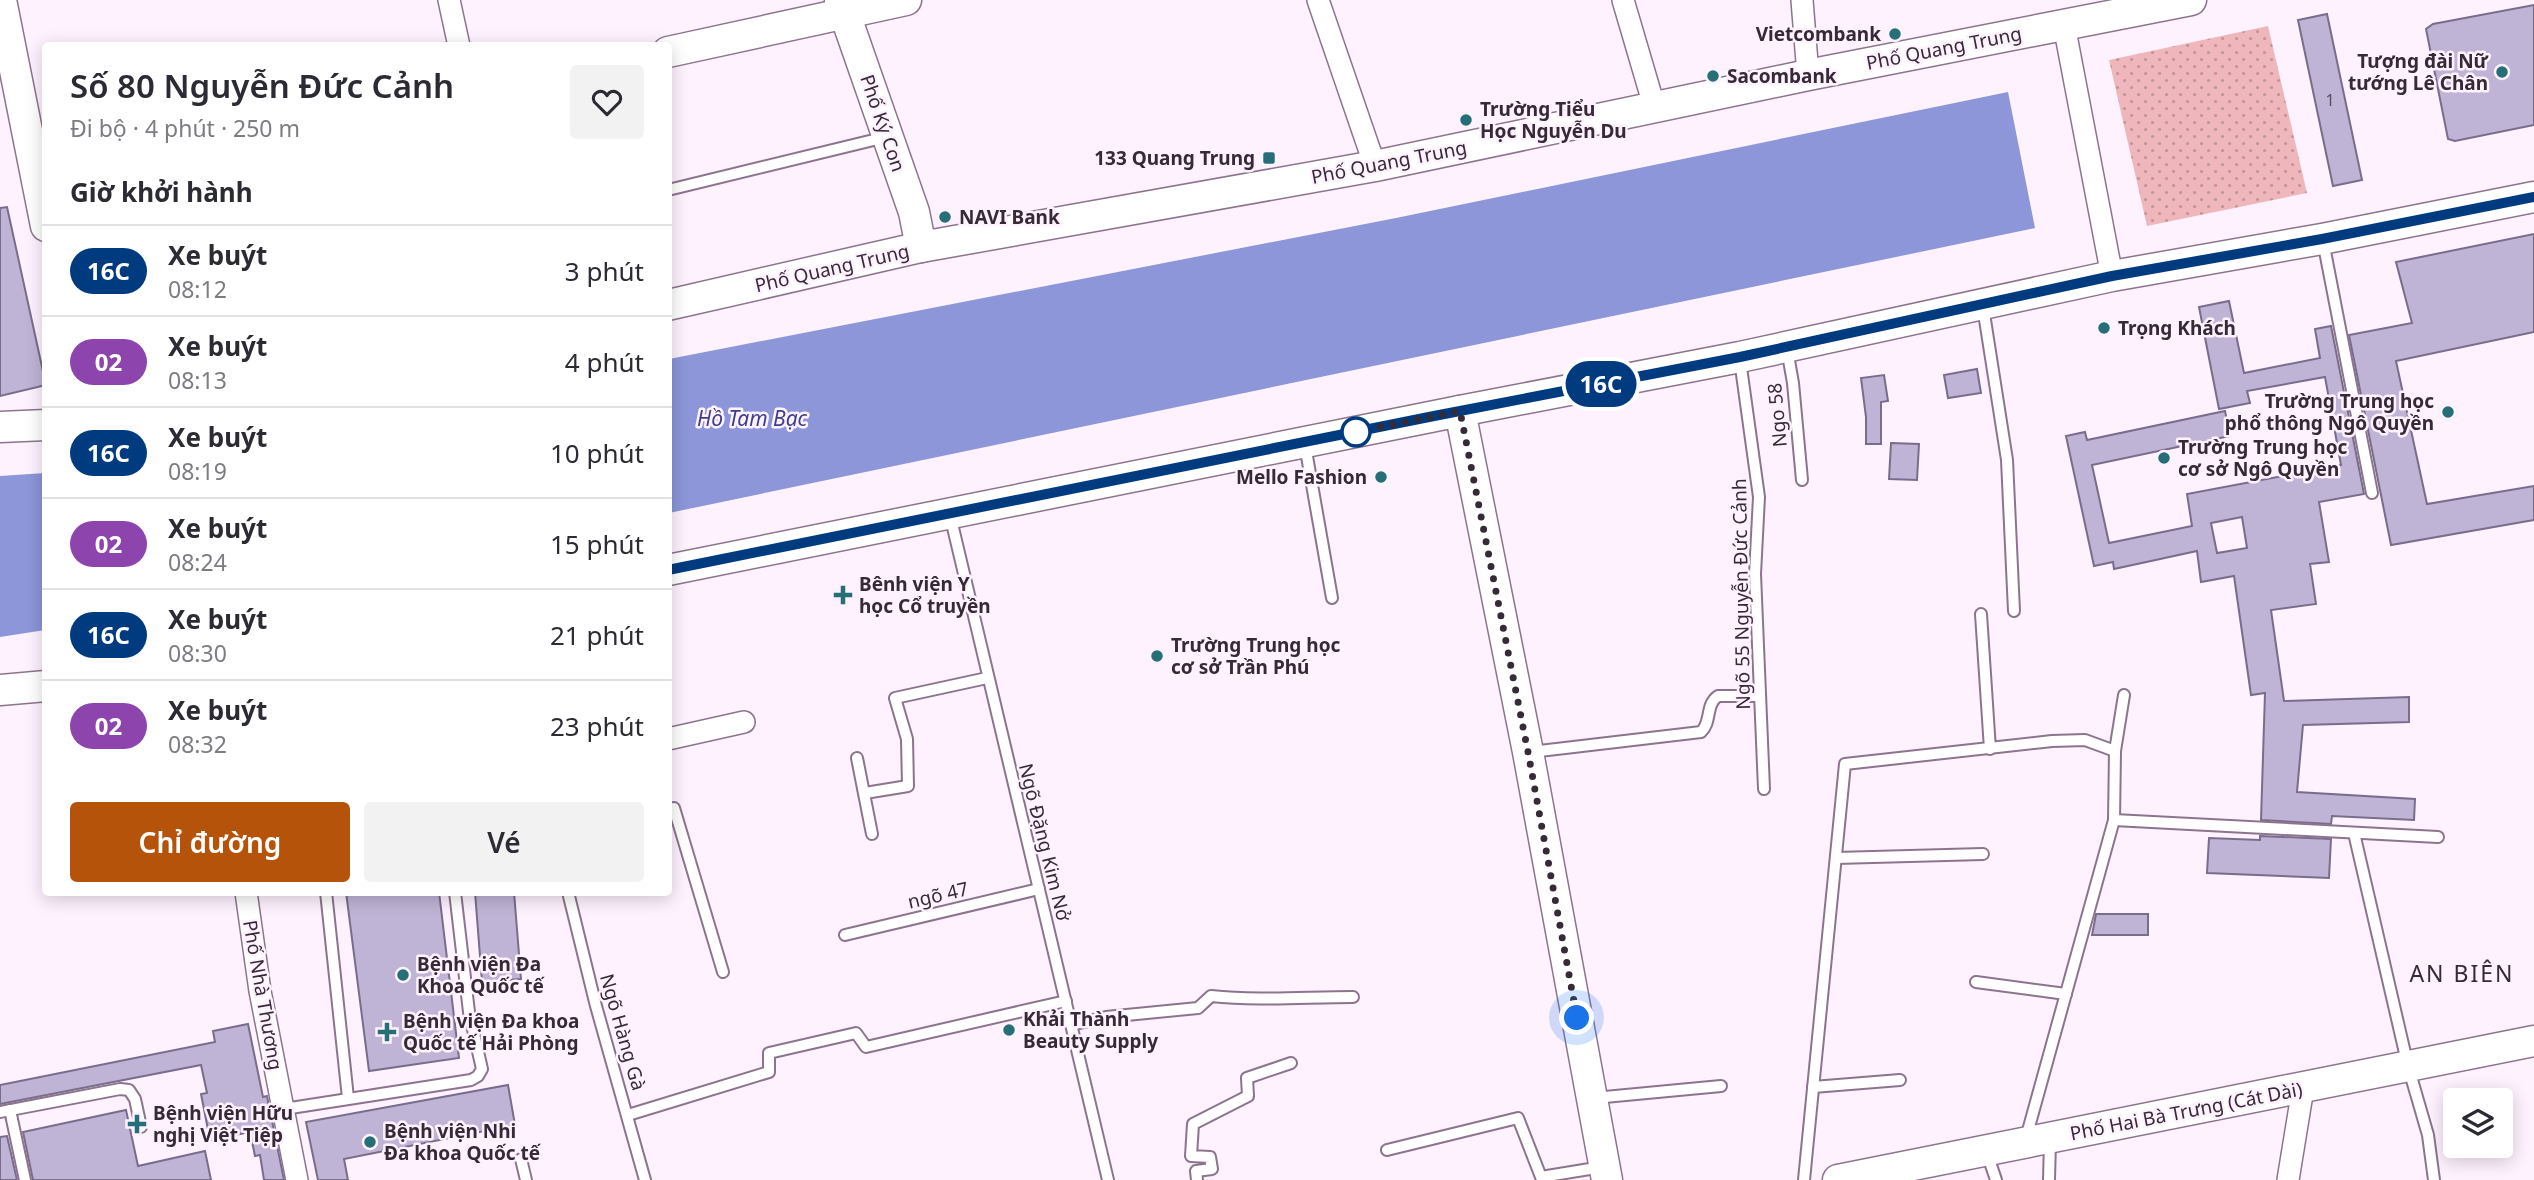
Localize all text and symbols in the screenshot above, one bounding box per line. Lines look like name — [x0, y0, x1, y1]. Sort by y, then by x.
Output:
street label: Phố Quang Trung — [1864, 20, 2024, 76]
place label: Vietcombank — [1756, 21, 1881, 47]
marker: Vietcombank — [1887, 26, 1903, 42]
place label: Tượng đài Nữ tướng Lê Chân — [2348, 48, 2490, 96]
text: Số 80 Nguyễn Đức Cảnh — [70, 63, 454, 108]
place label: Sacombank — [1727, 63, 1837, 89]
marker: Tượng đài Nữ tướng Lê Chân — [2494, 64, 2510, 80]
button: heart — [570, 65, 644, 139]
marker: Sacombank — [1705, 68, 1721, 84]
street label: Phố Ký Con — [854, 71, 912, 175]
house number: 1 — [2325, 89, 2335, 111]
place label: Trường Tiểu Học Nguyễn Du — [1480, 96, 1627, 144]
text: Đi bộ · 4 phút · 250 m — [70, 112, 300, 144]
marker: Trường Tiểu Học Nguyễn Du — [1458, 112, 1474, 128]
street label: Phố Quang Trung — [1309, 134, 1469, 190]
place label: 133 Quang Trung — [1094, 145, 1255, 171]
marker: 133 Quang Trung — [1261, 150, 1277, 166]
text: Giờ khởi hành — [70, 174, 253, 210]
place label: NAVI Bank — [959, 204, 1060, 230]
marker: NAVI Bank — [937, 209, 953, 225]
text: Xe buýt — [168, 237, 267, 273]
street label: Phố Quang Trung — [752, 238, 912, 298]
text: 3 phút — [565, 253, 644, 289]
text: 16C — [87, 254, 130, 287]
text: 08:12 — [168, 273, 227, 305]
place label: Trọng Khách — [2118, 315, 2236, 341]
marker: Trọng Khách — [2096, 320, 2112, 336]
text: Xe buýt — [168, 328, 267, 364]
text: 4 phút — [565, 344, 644, 380]
text: 02 — [95, 345, 122, 378]
line badge: 16C — [1561, 361, 1641, 407]
text: 08:13 — [168, 364, 227, 396]
text: 16C — [1580, 367, 1622, 400]
street label: Ngo 58 — [1761, 382, 1793, 448]
place label: Trường Trung học phổ thông Ngô Quyền — [2225, 388, 2434, 436]
water label: Hồ Tam Bạc — [697, 404, 808, 432]
marker: Trường Trung học phổ thông Ngô Quyền — [2440, 404, 2456, 420]
unlabelled marker — [1341, 417, 1371, 447]
text: Xe buýt — [168, 419, 267, 455]
place label: Trường Trung học cơ sở Ngô Quyền — [2178, 434, 2348, 482]
text: 10 phút — [550, 435, 644, 471]
text: 16C — [87, 436, 130, 469]
marker: Trường Trung học cơ sở Ngô Quyền — [2156, 450, 2172, 466]
text: 08:19 — [168, 455, 227, 487]
place label: Mello Fashion — [1236, 464, 1367, 490]
marker: Mello Fashion — [1373, 469, 1389, 485]
street label: Ngõ 55 Nguyễn Đức Cảnh — [1726, 478, 1756, 710]
text: Xe buýt — [168, 510, 267, 546]
text: 15 phút — [550, 526, 644, 562]
text: 02 — [95, 527, 122, 560]
text: 08:24 — [168, 546, 227, 578]
place label: Bênh viện Y học Cổ truyền — [859, 571, 991, 619]
marker: Bênh viện Y học Cổ truyền — [833, 585, 853, 605]
text: Xe buýt — [168, 601, 267, 637]
text: 21 phút — [550, 617, 644, 653]
text: 16C — [87, 618, 130, 651]
place label: Trường Trung học cơ sở Trần Phú — [1171, 632, 1341, 680]
text: 08:30 — [168, 637, 227, 669]
marker: Trường Trung học cơ sở Trần Phú — [1149, 648, 1165, 664]
text: Xe buýt — [168, 692, 267, 728]
text: 23 phút — [550, 708, 644, 744]
text: 02 — [95, 709, 122, 742]
text: 08:32 — [168, 728, 227, 760]
street label: Ngõ Đặng Kim Nở — [1013, 761, 1077, 924]
button: Chỉ đường — [70, 802, 350, 882]
button: Vé — [364, 802, 644, 882]
street label: ngõ 47 — [905, 875, 971, 915]
street label: Phố Nhà Thương — [237, 918, 289, 1072]
place label: Bệnh viện Đa Khoa Quốc tế — [417, 951, 545, 999]
district label: AN BIÊN — [2409, 957, 2515, 989]
marker: Bệnh viện Đa Khoa Quốc tế — [395, 967, 411, 983]
street label: Ngõ Hàng Gà — [594, 971, 652, 1093]
your location — [1559, 1000, 1594, 1035]
place label: Khải Thành Beauty Supply — [1023, 1006, 1158, 1054]
place label: Bệnh viện Đa khoa Quốc tế Hải Phòng — [403, 1008, 579, 1056]
marker: Bệnh viện Đa khoa Quốc tế Hải Phòng — [377, 1022, 397, 1042]
marker: Khải Thành Beauty Supply — [1001, 1022, 1017, 1038]
street label: Phố Hai Bà Trưng (Cát Dài) — [2068, 1076, 2304, 1146]
map controls — [2443, 1088, 2513, 1158]
button: layers — [2443, 1088, 2513, 1158]
place label: Bệnh viện Hữu nghị Việt Tiệp — [153, 1100, 293, 1148]
marker: Bệnh viện Hữu nghị Việt Tiệp — [127, 1114, 147, 1134]
place label: Bệnh viện Nhi Đa khoa Quốc tế — [384, 1118, 542, 1166]
marker: Bệnh viện Nhi Đa khoa Quốc tế — [362, 1134, 378, 1150]

